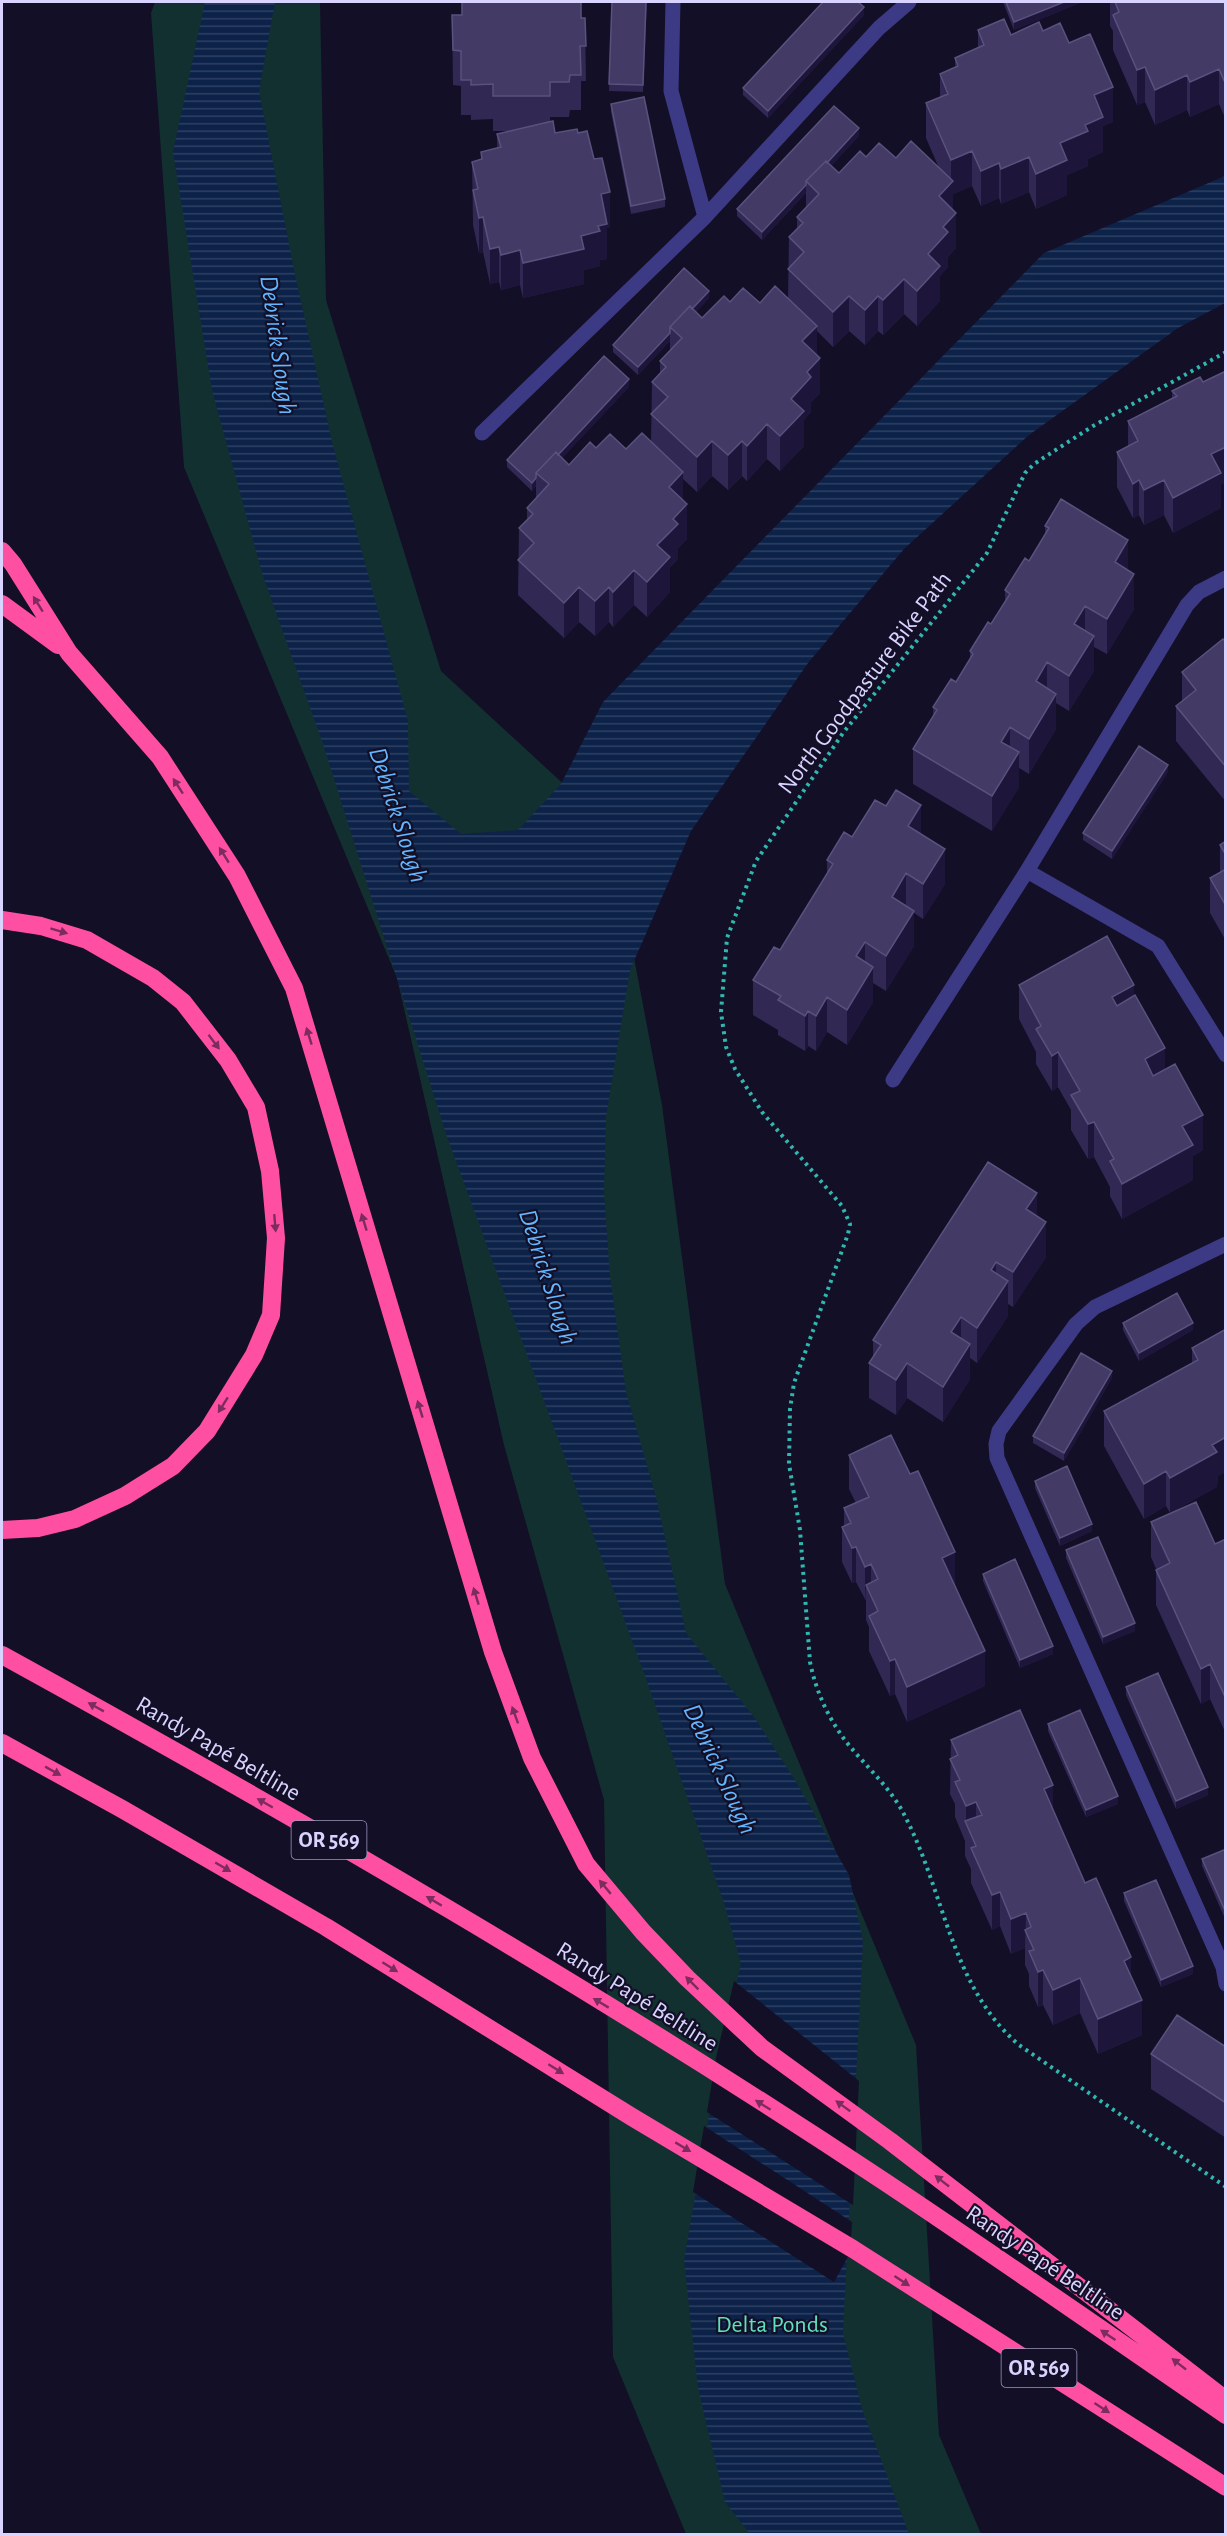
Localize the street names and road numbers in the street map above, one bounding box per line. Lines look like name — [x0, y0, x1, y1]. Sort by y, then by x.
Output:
street label: North Goodpasture Bike Path — [774, 567, 956, 799]
street label: Randy Papé Beltline — [132, 1692, 304, 1806]
road number: OR 569 — [292, 1821, 366, 1859]
street label: Randy Papé Beltline — [552, 1938, 722, 2056]
street label: Randy Papé Beltline — [961, 2201, 1129, 2325]
road number: OR 569 — [1002, 2349, 1076, 2387]

